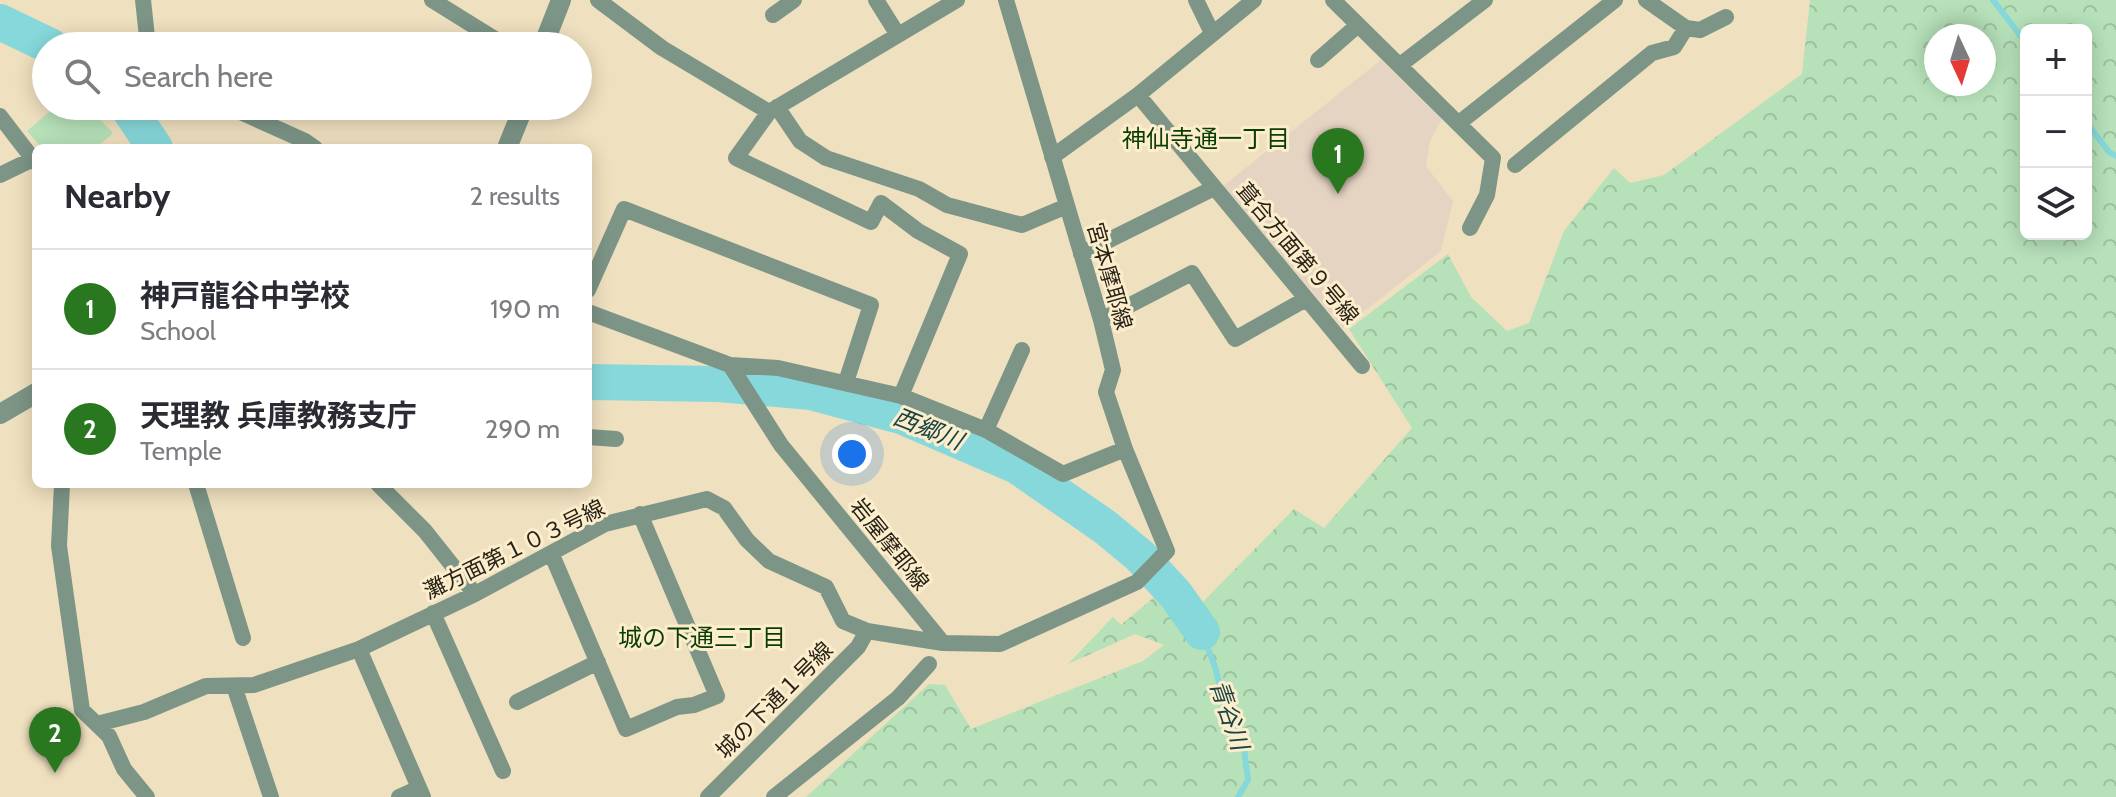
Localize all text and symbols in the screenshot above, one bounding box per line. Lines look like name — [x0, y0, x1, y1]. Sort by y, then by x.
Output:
north arrow — [1924, 24, 1996, 96]
map controls — [2020, 24, 2092, 240]
button: + — [2020, 24, 2092, 96]
search box — [32, 32, 592, 120]
icon: search — [60, 54, 104, 98]
text: Search here — [124, 58, 273, 95]
button: − — [2020, 96, 2092, 168]
district label: 神仙寺通一丁目 — [1122, 124, 1290, 153]
pin: 1 — [1312, 128, 1364, 194]
button: layers — [2020, 168, 2092, 240]
text: Nearby — [64, 175, 171, 217]
street label: 葺合方面第９号線 — [1231, 177, 1365, 329]
text: 2 results — [469, 180, 560, 212]
street label: 宮本摩耶線 — [1081, 220, 1138, 333]
text: 神戸龍谷中学校 — [140, 277, 350, 314]
text: 1 — [85, 293, 95, 325]
text: 190 m — [490, 293, 560, 325]
text: School — [140, 315, 216, 347]
text: 天理教 兵庫教務支庁 — [140, 397, 417, 434]
water label: 西郷川 — [889, 402, 970, 457]
text: 2 — [83, 413, 97, 445]
text: 290 m — [485, 413, 560, 445]
your location — [832, 434, 872, 474]
text: Temple — [140, 435, 222, 467]
street label: 岩屋摩耶線 — [845, 493, 935, 596]
street label: 灘方面第１０３号線 — [419, 494, 609, 605]
district label: 城の下通三丁目 — [618, 623, 786, 652]
street label: 城の下通１号線 — [710, 636, 838, 764]
water label: 青谷川 — [1204, 676, 1256, 756]
pin: 2 — [29, 707, 81, 773]

